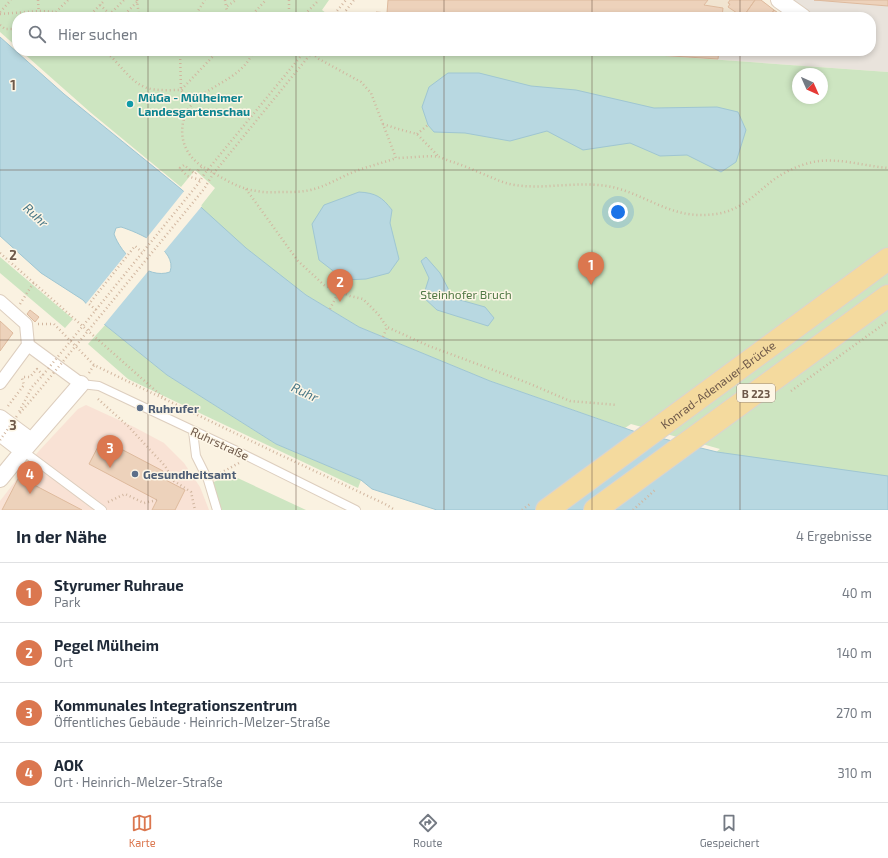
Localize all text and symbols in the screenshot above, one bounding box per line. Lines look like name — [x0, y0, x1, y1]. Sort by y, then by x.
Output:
search box — [12, 12, 876, 56]
icon: search — [26, 23, 48, 45]
text: Hier suchen — [58, 25, 138, 43]
north arrow — [792, 68, 828, 104]
text: 1 — [10, 77, 16, 93]
place label: MüGa - Mülheimer Landesgartenschau — [138, 90, 250, 118]
marker: MüGa - Mülheimer Landesgartenschau — [125, 99, 135, 109]
water label: Ruhr — [20, 200, 52, 231]
your location — [608, 202, 628, 222]
text: 2 — [9, 247, 17, 263]
pin: 1 — [578, 252, 604, 285]
pin: 2 — [327, 269, 353, 302]
park label: Steinhofer Bruch — [420, 287, 512, 301]
street label: Konrad-Adenauer-Brücke — [658, 337, 778, 431]
water label: Ruhr — [289, 379, 322, 406]
road number: B 223 — [737, 384, 775, 402]
place label: Ruhrufer — [148, 401, 199, 415]
marker: Ruhrufer — [135, 403, 145, 413]
text: 3 — [9, 417, 17, 433]
street label: Ruhrstraße — [189, 423, 251, 463]
pin: 3 — [97, 435, 123, 468]
pin: 4 — [17, 461, 43, 494]
place label: Gesundheitsamt — [143, 467, 236, 481]
marker: Gesundheitsamt — [130, 469, 140, 479]
text: In der Nähe — [16, 526, 107, 546]
text: 4 Ergebnisse — [796, 528, 872, 544]
text: Styrumer Ruhraue — [54, 576, 184, 594]
text: 1 — [26, 585, 32, 601]
text: 40 m — [842, 585, 872, 601]
text: Park — [54, 594, 81, 610]
text: Pegel Mülheim — [54, 636, 159, 654]
text: 2 — [25, 645, 33, 661]
text: 140 m — [837, 645, 872, 661]
text: Ort — [54, 654, 73, 670]
text: Kommunales Integrationszentrum — [54, 696, 297, 714]
text: 3 — [25, 705, 33, 721]
text: 270 m — [836, 705, 872, 721]
text: Öffentliches Gebäude · Heinrich-Melzer-Straße — [54, 714, 330, 730]
text: AOK — [54, 756, 84, 774]
text: 4 — [25, 765, 33, 781]
text: 310 m — [837, 765, 872, 781]
text: Ort · Heinrich-Melzer-Straße — [54, 774, 223, 790]
tab: Karte — [129, 812, 156, 849]
tab: Route — [413, 812, 442, 849]
tab: Gespeichert — [700, 812, 759, 849]

